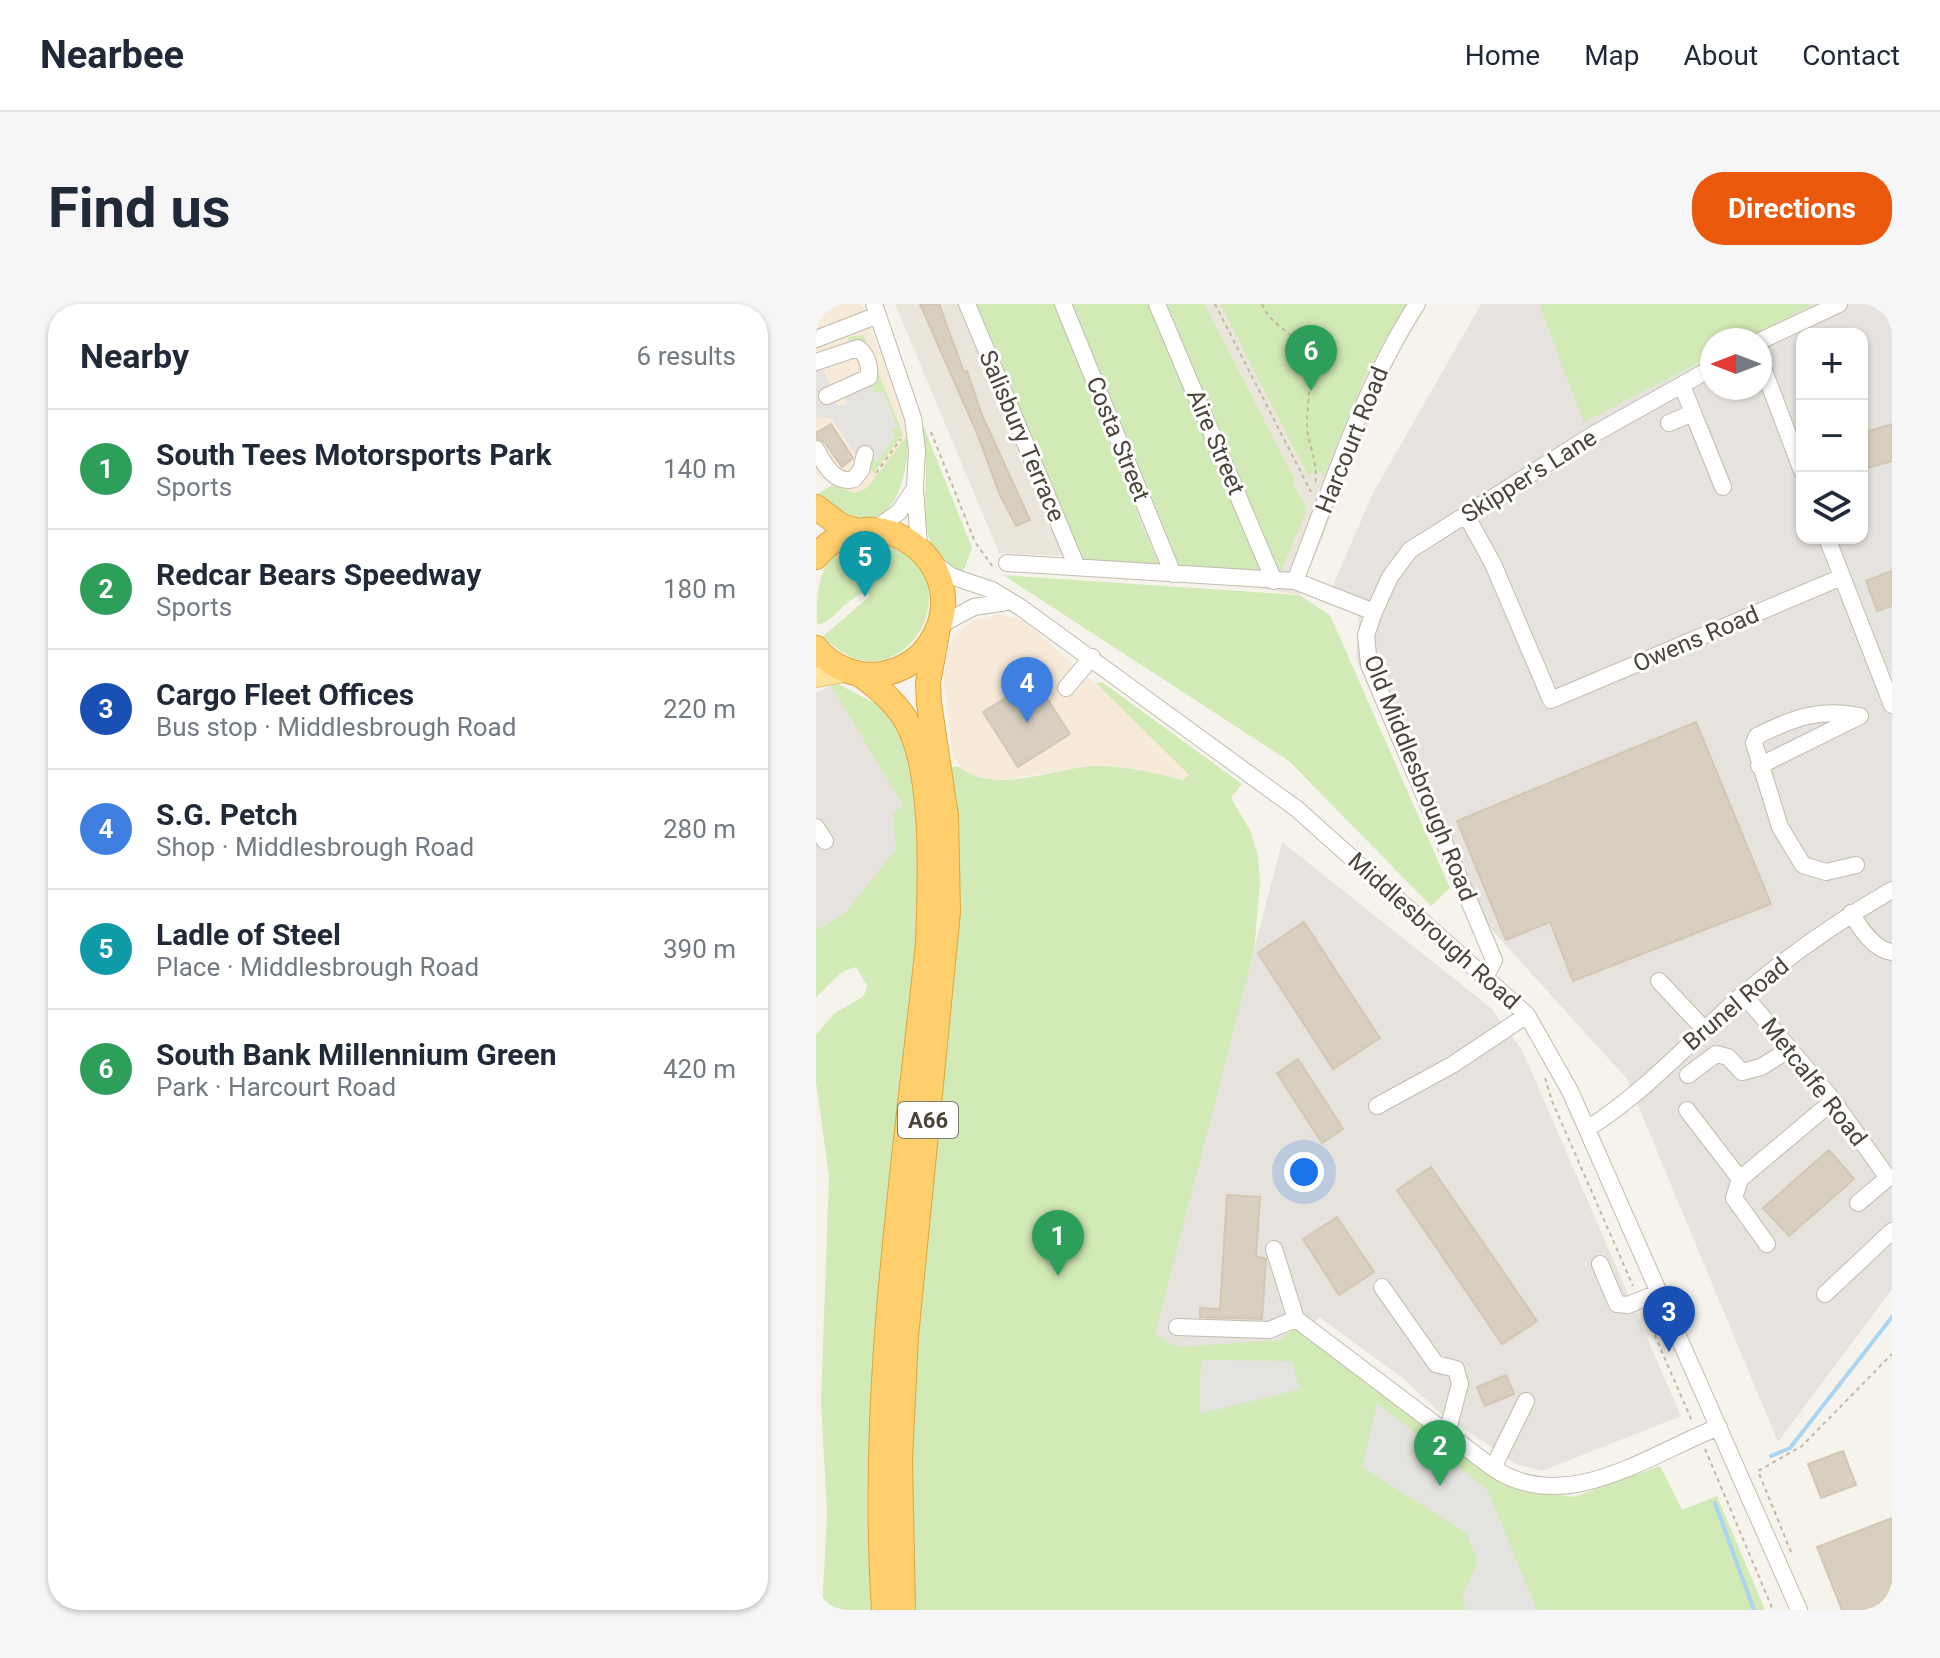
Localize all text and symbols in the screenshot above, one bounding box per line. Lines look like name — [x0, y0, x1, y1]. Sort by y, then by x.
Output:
text: Nearbee — [40, 33, 184, 77]
text: Home — [1465, 39, 1540, 72]
text: Map — [1584, 39, 1640, 72]
text: About — [1684, 39, 1758, 72]
text: Contact — [1802, 39, 1900, 72]
button: Directions — [1692, 172, 1892, 245]
text: Find us — [48, 175, 231, 241]
pin: 6 — [1285, 325, 1337, 391]
north arrow — [1700, 328, 1772, 400]
map controls — [1796, 328, 1868, 544]
button: + — [1796, 328, 1868, 400]
text: Nearby — [80, 336, 189, 376]
text: 6 results — [637, 341, 736, 371]
street label: Salisbury Terrace — [973, 346, 1071, 526]
street label: Harcourt Road — [1310, 363, 1394, 517]
street label: Costa Street — [1080, 373, 1156, 506]
street label: Aire Street — [1181, 385, 1251, 499]
button: − — [1796, 400, 1868, 472]
street label: Skipper's Lane — [1456, 423, 1602, 529]
text: South Tees Motorsports Park — [156, 437, 551, 472]
text: 1 — [99, 454, 113, 484]
text: 140 m — [663, 454, 736, 484]
text: Sports — [156, 472, 232, 502]
button: layers — [1796, 472, 1868, 544]
pin: 5 — [839, 531, 891, 597]
text: Redcar Bears Speedway — [156, 557, 481, 592]
text: 2 — [99, 574, 113, 604]
text: 180 m — [663, 574, 736, 604]
text: Sports — [156, 592, 232, 622]
street label: Owens Road — [1629, 600, 1763, 678]
street label: Old Middlesbrough Road — [1358, 651, 1482, 905]
pin: 4 — [1001, 657, 1053, 723]
text: Cargo Fleet Offices — [156, 677, 414, 712]
text: 3 — [99, 694, 113, 724]
text: 220 m — [663, 694, 736, 724]
text: Bus stop · Middlesbrough Road — [156, 712, 516, 742]
text: S.G. Petch — [156, 797, 298, 832]
text: 4 — [99, 814, 113, 844]
text: 280 m — [663, 814, 736, 844]
text: Shop · Middlesbrough Road — [156, 832, 474, 862]
street label: Middlesbrough Road — [1343, 847, 1525, 1015]
text: Ladle of Steel — [156, 917, 341, 952]
text: 5 — [99, 934, 113, 964]
text: 390 m — [663, 934, 736, 964]
text: Place · Middlesbrough Road — [156, 952, 479, 982]
street label: Brunel Road — [1678, 952, 1794, 1056]
street label: Metcalfe Road — [1755, 1012, 1873, 1152]
text: South Bank Millennium Green — [156, 1037, 557, 1072]
text: 6 — [99, 1054, 113, 1084]
text: 420 m — [663, 1054, 736, 1084]
text: Park · Harcourt Road — [156, 1072, 396, 1102]
road number: A66 — [898, 1102, 958, 1138]
your location — [1284, 1152, 1324, 1192]
pin: 1 — [1032, 1210, 1084, 1276]
pin: 3 — [1643, 1286, 1695, 1352]
pin: 2 — [1414, 1420, 1466, 1486]

